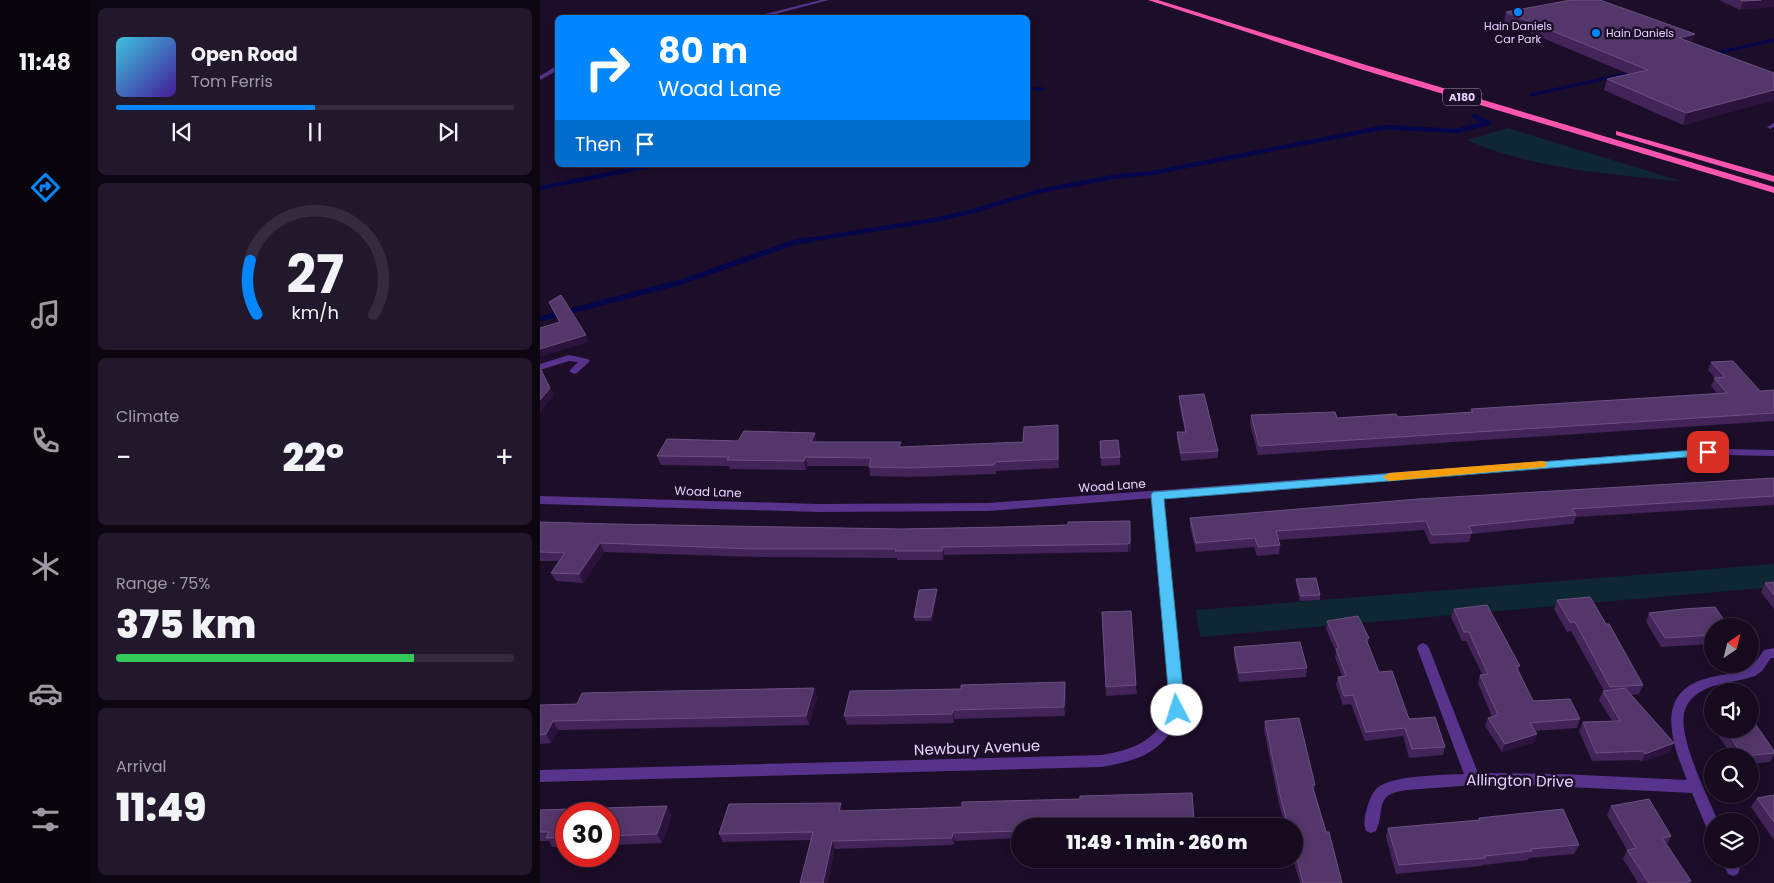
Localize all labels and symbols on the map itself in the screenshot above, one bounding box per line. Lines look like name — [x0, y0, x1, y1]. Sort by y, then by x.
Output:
marker: Hain Daniels Car Park — [1512, 6, 1524, 18]
place label: Hain Daniels Car Park — [1484, 18, 1552, 47]
place label: Hain Daniels — [1606, 25, 1674, 41]
marker: Hain Daniels — [1590, 27, 1602, 39]
road number: A180 — [1443, 88, 1481, 105]
pin — [1687, 431, 1729, 473]
street label: Woad Lane — [1078, 475, 1146, 496]
street label: Woad Lane — [674, 482, 742, 501]
north arrow — [1704, 618, 1759, 672]
position arrow — [1150, 683, 1202, 735]
street label: Newbury Avenue — [914, 735, 1040, 760]
street label: Allington Drive — [1466, 769, 1574, 792]
speed limit sign: 30 — [555, 802, 620, 867]

